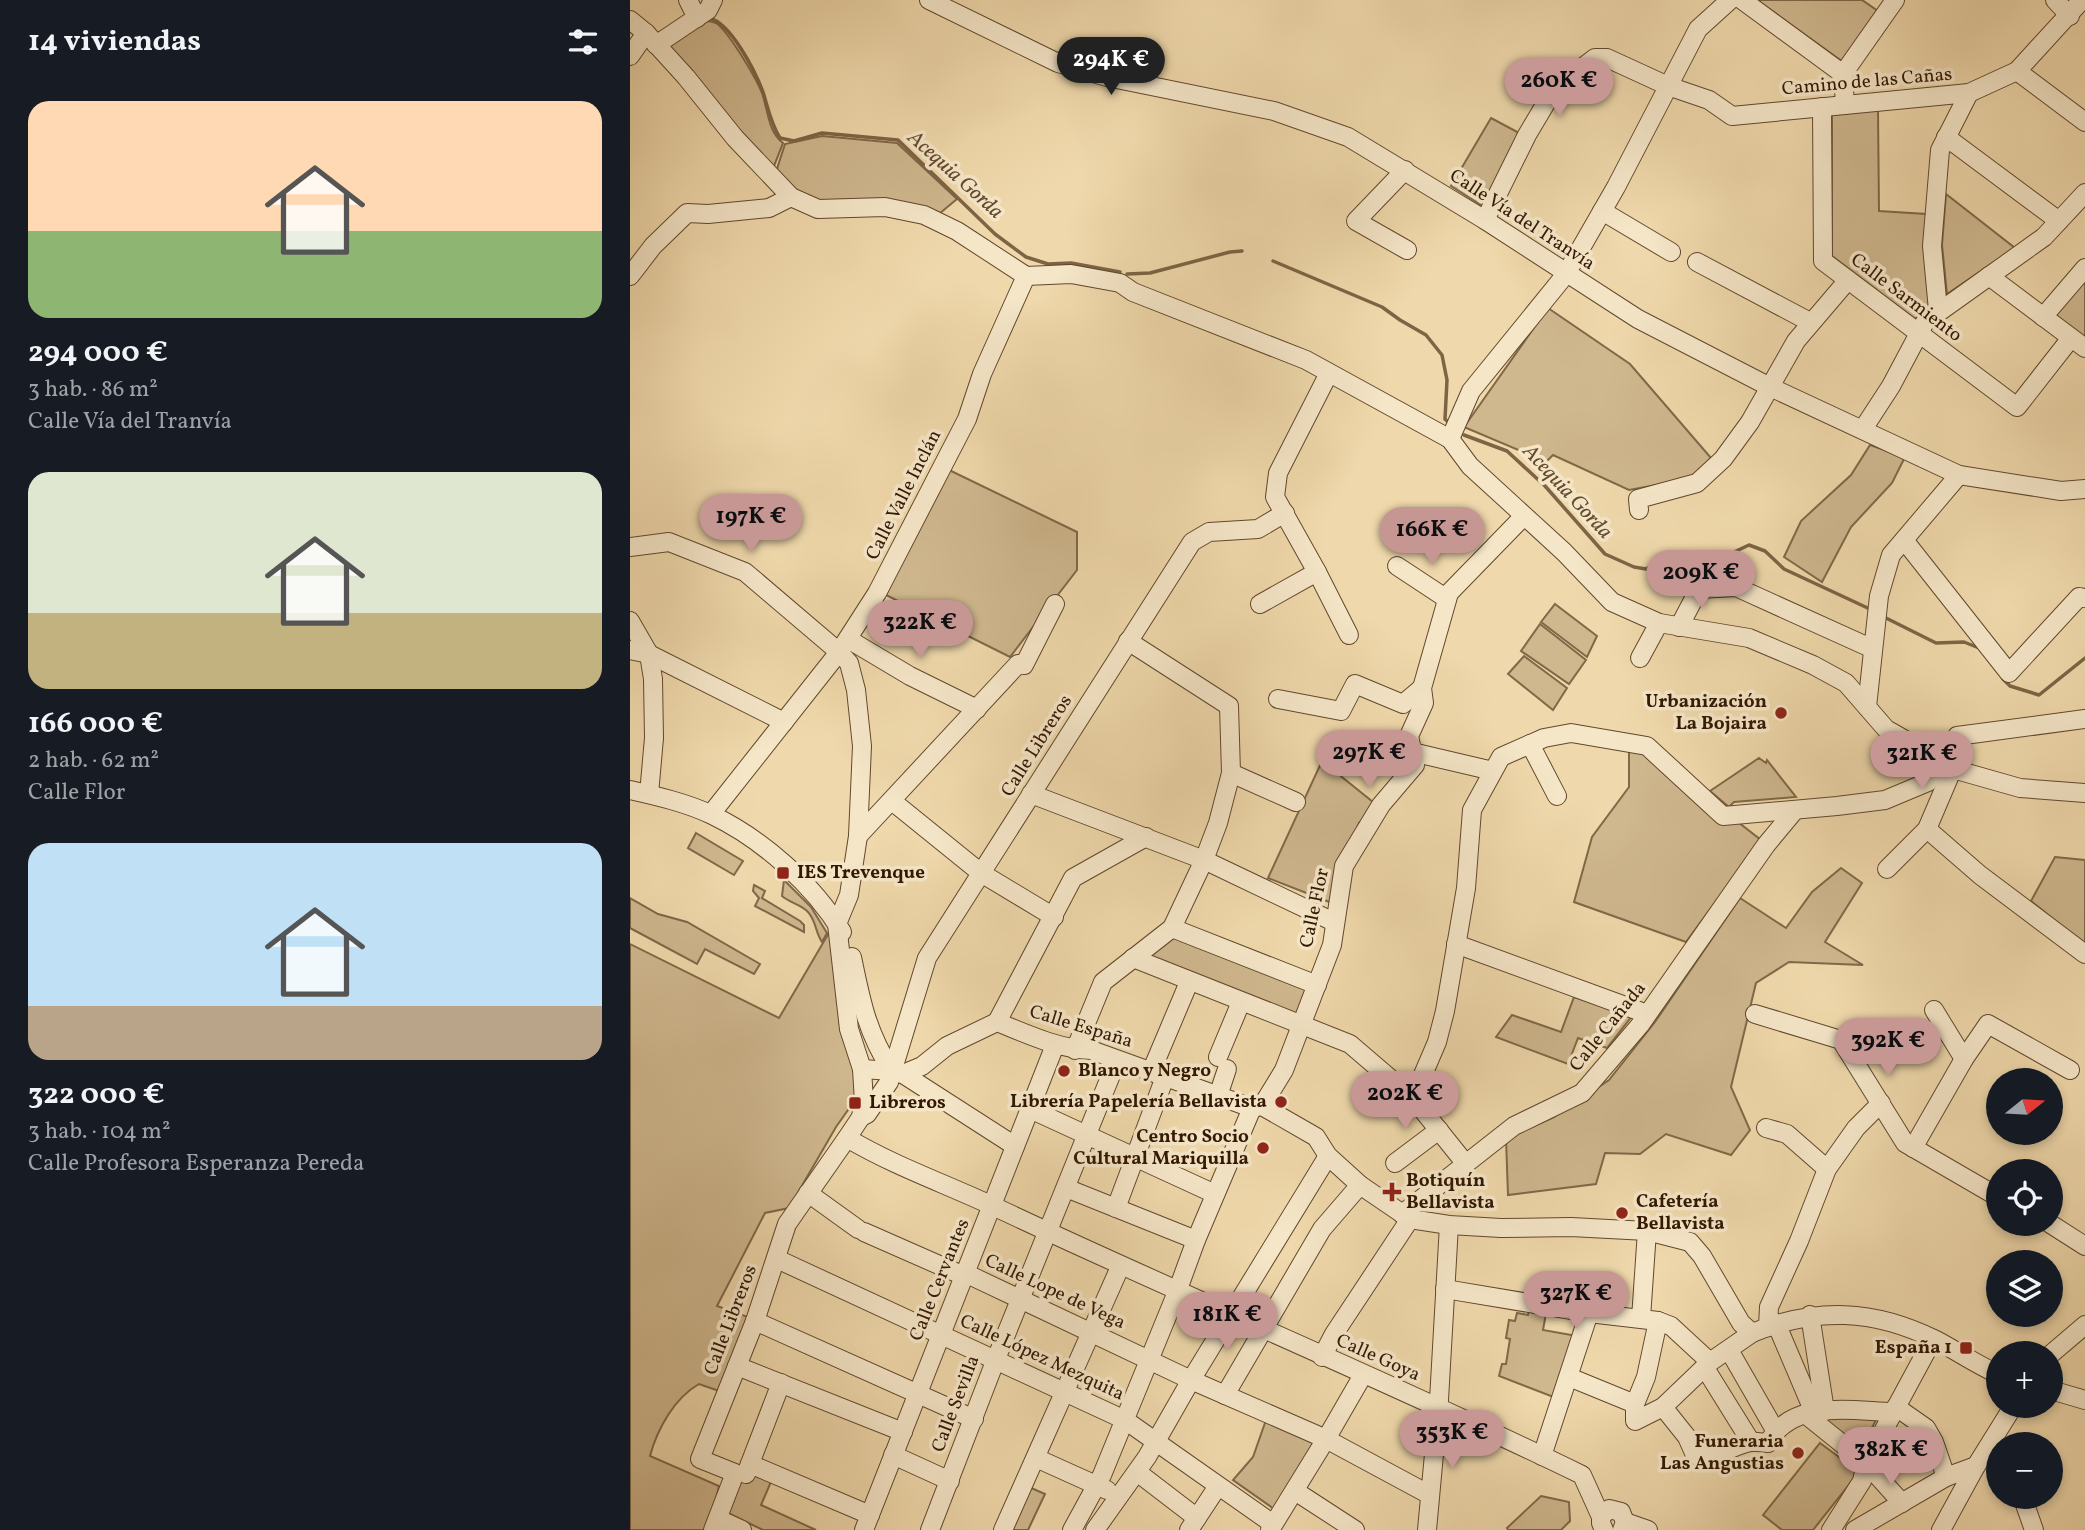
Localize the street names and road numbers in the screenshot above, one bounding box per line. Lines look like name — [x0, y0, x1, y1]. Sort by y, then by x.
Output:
street label: Camino de las Cañas — [1781, 62, 1953, 102]
street label: Calle Vía del Tranvía — [1444, 163, 1600, 277]
street label: Calle Sarmiento — [1845, 247, 1967, 349]
street label: Calle Valle Inclán — [860, 425, 948, 565]
street label: Calle Libreros — [995, 690, 1079, 802]
street label: Calle Flor — [1294, 866, 1336, 950]
street label: Calle Cañada — [1564, 977, 1652, 1077]
street label: Calle España — [1026, 999, 1136, 1055]
street label: Calle Cervantes — [904, 1215, 976, 1345]
street label: Calle Lope de Vega — [980, 1248, 1130, 1336]
street label: Calle Libreros — [698, 1261, 764, 1379]
street label: Calle López Mezquita — [955, 1308, 1129, 1408]
street label: Calle Goya — [1332, 1328, 1424, 1388]
street label: Calle Sevilla — [926, 1352, 986, 1456]

